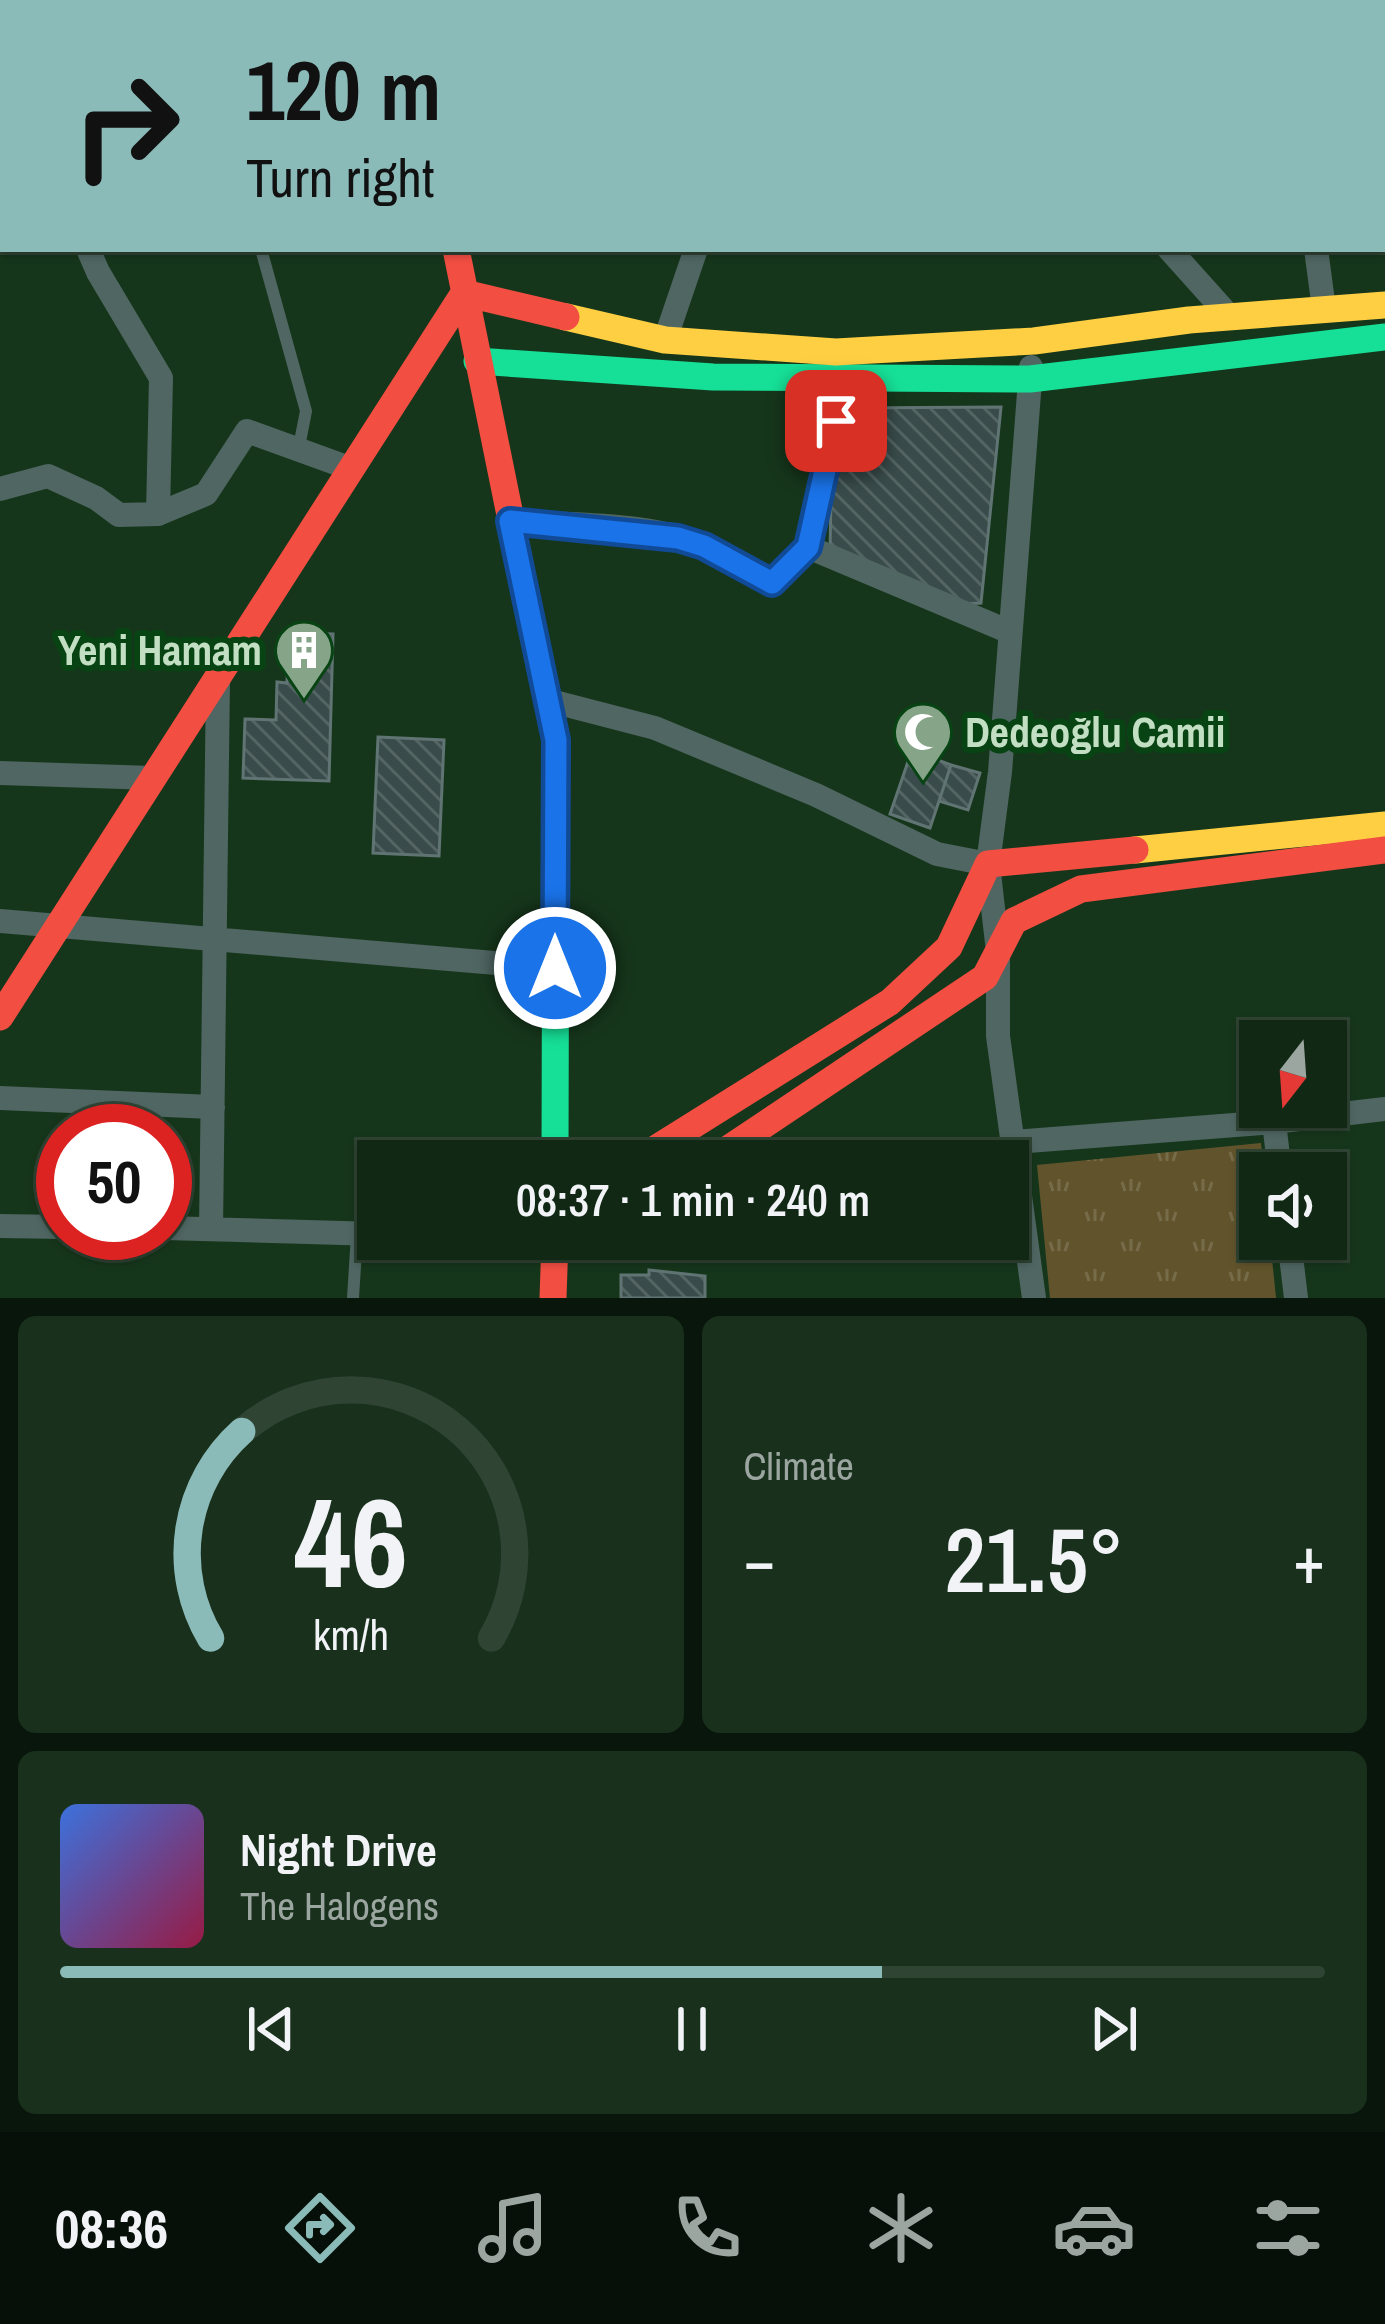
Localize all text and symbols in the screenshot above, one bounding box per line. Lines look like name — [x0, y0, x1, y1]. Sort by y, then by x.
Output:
text: 120 m — [246, 33, 441, 146]
icon: right — [48, 48, 204, 204]
text: Turn right — [246, 141, 434, 214]
pin — [785, 370, 887, 472]
icon: arrive — [803, 388, 869, 454]
building icon: Yeni Hamam — [273, 619, 335, 701]
place label: Yeni Hamam — [58, 622, 262, 678]
mosque icon: Dedeoğlu Camii — [892, 701, 954, 783]
place label: Dedeoğlu Camii — [965, 704, 1225, 760]
position arrow — [492, 905, 618, 1031]
north arrow — [1239, 1020, 1347, 1128]
map controls — [1239, 1020, 1347, 1260]
speed limit sign: 50 — [36, 1104, 192, 1260]
button: sound — [1239, 1152, 1347, 1260]
text: 08:37 · 1 min · 240 m — [516, 1169, 870, 1230]
text: Climate — [744, 1440, 854, 1492]
text: 46 — [294, 1458, 408, 1626]
text: 21.5° — [944, 1499, 1124, 1620]
text: − — [744, 1515, 775, 1604]
text: + — [1293, 1515, 1325, 1604]
text: km/h — [313, 1605, 389, 1662]
text: Night Drive — [240, 1819, 437, 1880]
text: The Halogens — [240, 1880, 439, 1932]
icon: previous — [238, 1996, 304, 2062]
icon: pause — [659, 1996, 725, 2062]
icon: next — [1081, 1996, 1147, 2062]
icon: directions — [278, 2186, 362, 2270]
icon: music — [471, 2186, 555, 2270]
icon: phone — [665, 2186, 749, 2270]
icon: climate — [859, 2186, 943, 2270]
icon: car — [1052, 2186, 1136, 2270]
icon: filters — [1246, 2186, 1330, 2270]
text: 08:36 — [55, 2192, 168, 2265]

